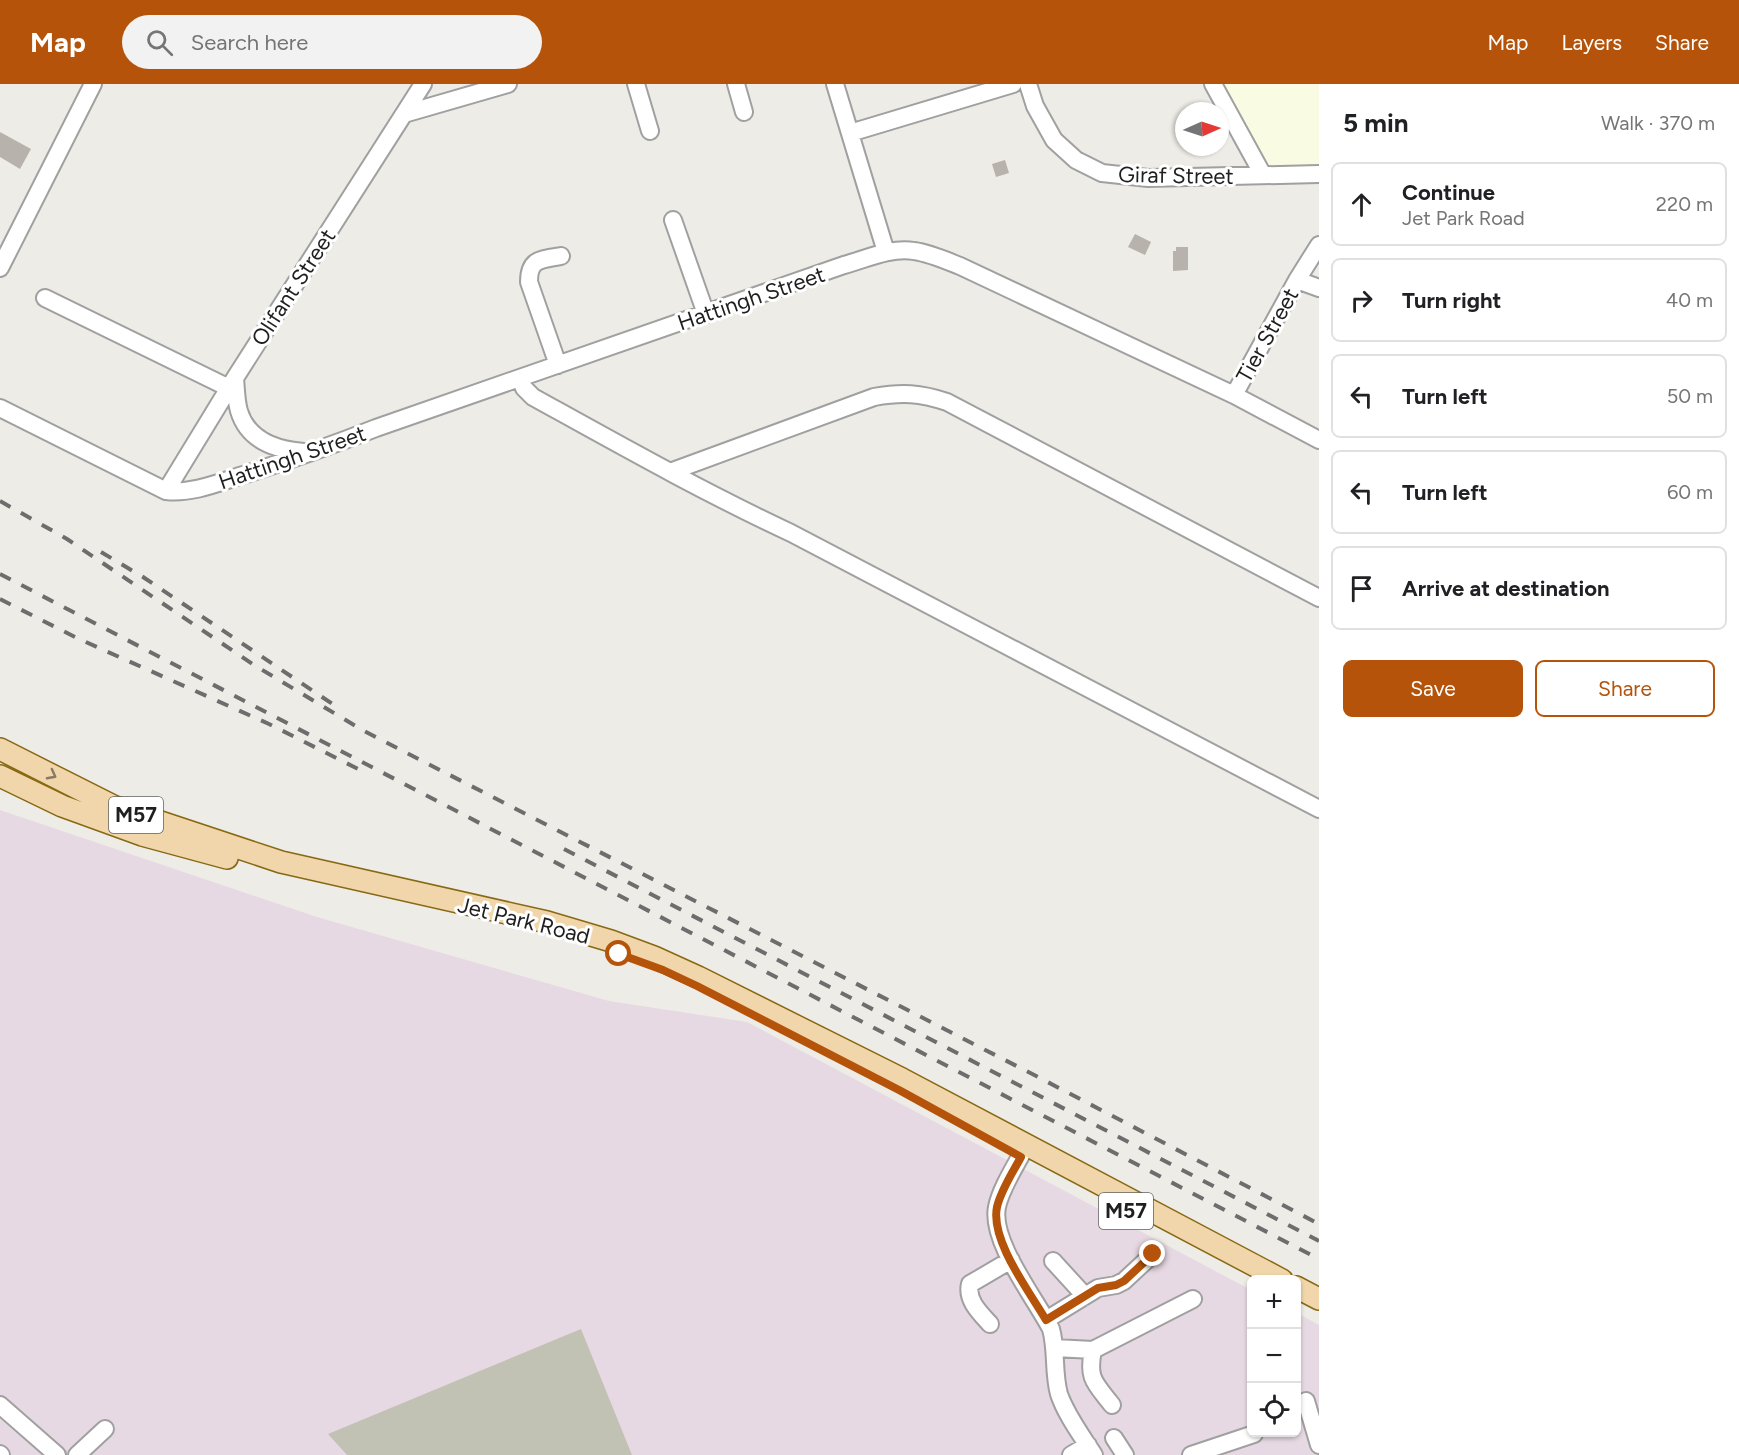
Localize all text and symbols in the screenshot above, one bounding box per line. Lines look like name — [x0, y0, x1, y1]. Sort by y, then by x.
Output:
search box — [122, 15, 542, 69]
text: Map — [30, 25, 86, 59]
icon: search — [143, 26, 176, 59]
text: Search here — [191, 29, 308, 56]
text: Map — [1488, 30, 1528, 55]
text: Layers — [1561, 30, 1622, 55]
text: Share — [1655, 30, 1709, 55]
north arrow — [1175, 102, 1229, 156]
text: 5 min — [1343, 107, 1409, 139]
text: Walk · 370 m — [1601, 111, 1715, 135]
street label: Giraf Street — [1118, 161, 1234, 190]
text: Continue — [1402, 179, 1495, 206]
icon: ahead — [1345, 188, 1378, 221]
text: 220 m — [1656, 192, 1713, 216]
text: Jet Park Road — [1402, 206, 1525, 230]
street label: Olifant Street — [246, 224, 341, 351]
street label: Hattingh Street — [674, 261, 828, 336]
street label: Tier Street — [1230, 283, 1304, 387]
icon: right — [1345, 284, 1378, 317]
text: Turn right — [1402, 287, 1501, 314]
text: 40 m — [1666, 288, 1713, 312]
icon: left — [1345, 380, 1378, 413]
text: Turn left — [1402, 383, 1488, 410]
text: 50 m — [1667, 384, 1713, 408]
street label: Hattingh Street — [215, 420, 369, 495]
icon: left — [1345, 476, 1378, 509]
text: Turn left — [1402, 479, 1488, 506]
text: 60 m — [1667, 480, 1713, 504]
icon: arrive — [1345, 572, 1378, 605]
text: Arrive at destination — [1402, 575, 1610, 602]
button: Save — [1343, 660, 1523, 717]
button: Share — [1535, 660, 1715, 717]
one-way arrow — [46, 768, 57, 780]
road number: M57 — [109, 797, 163, 833]
street label: Jet Park Road — [455, 891, 593, 950]
route start — [605, 940, 631, 966]
road number: M57 — [1099, 1193, 1153, 1229]
route end — [1139, 1240, 1165, 1266]
map controls — [1247, 1275, 1301, 1437]
button: + — [1247, 1275, 1301, 1329]
button: − — [1247, 1329, 1301, 1383]
button: locate — [1247, 1383, 1301, 1437]

